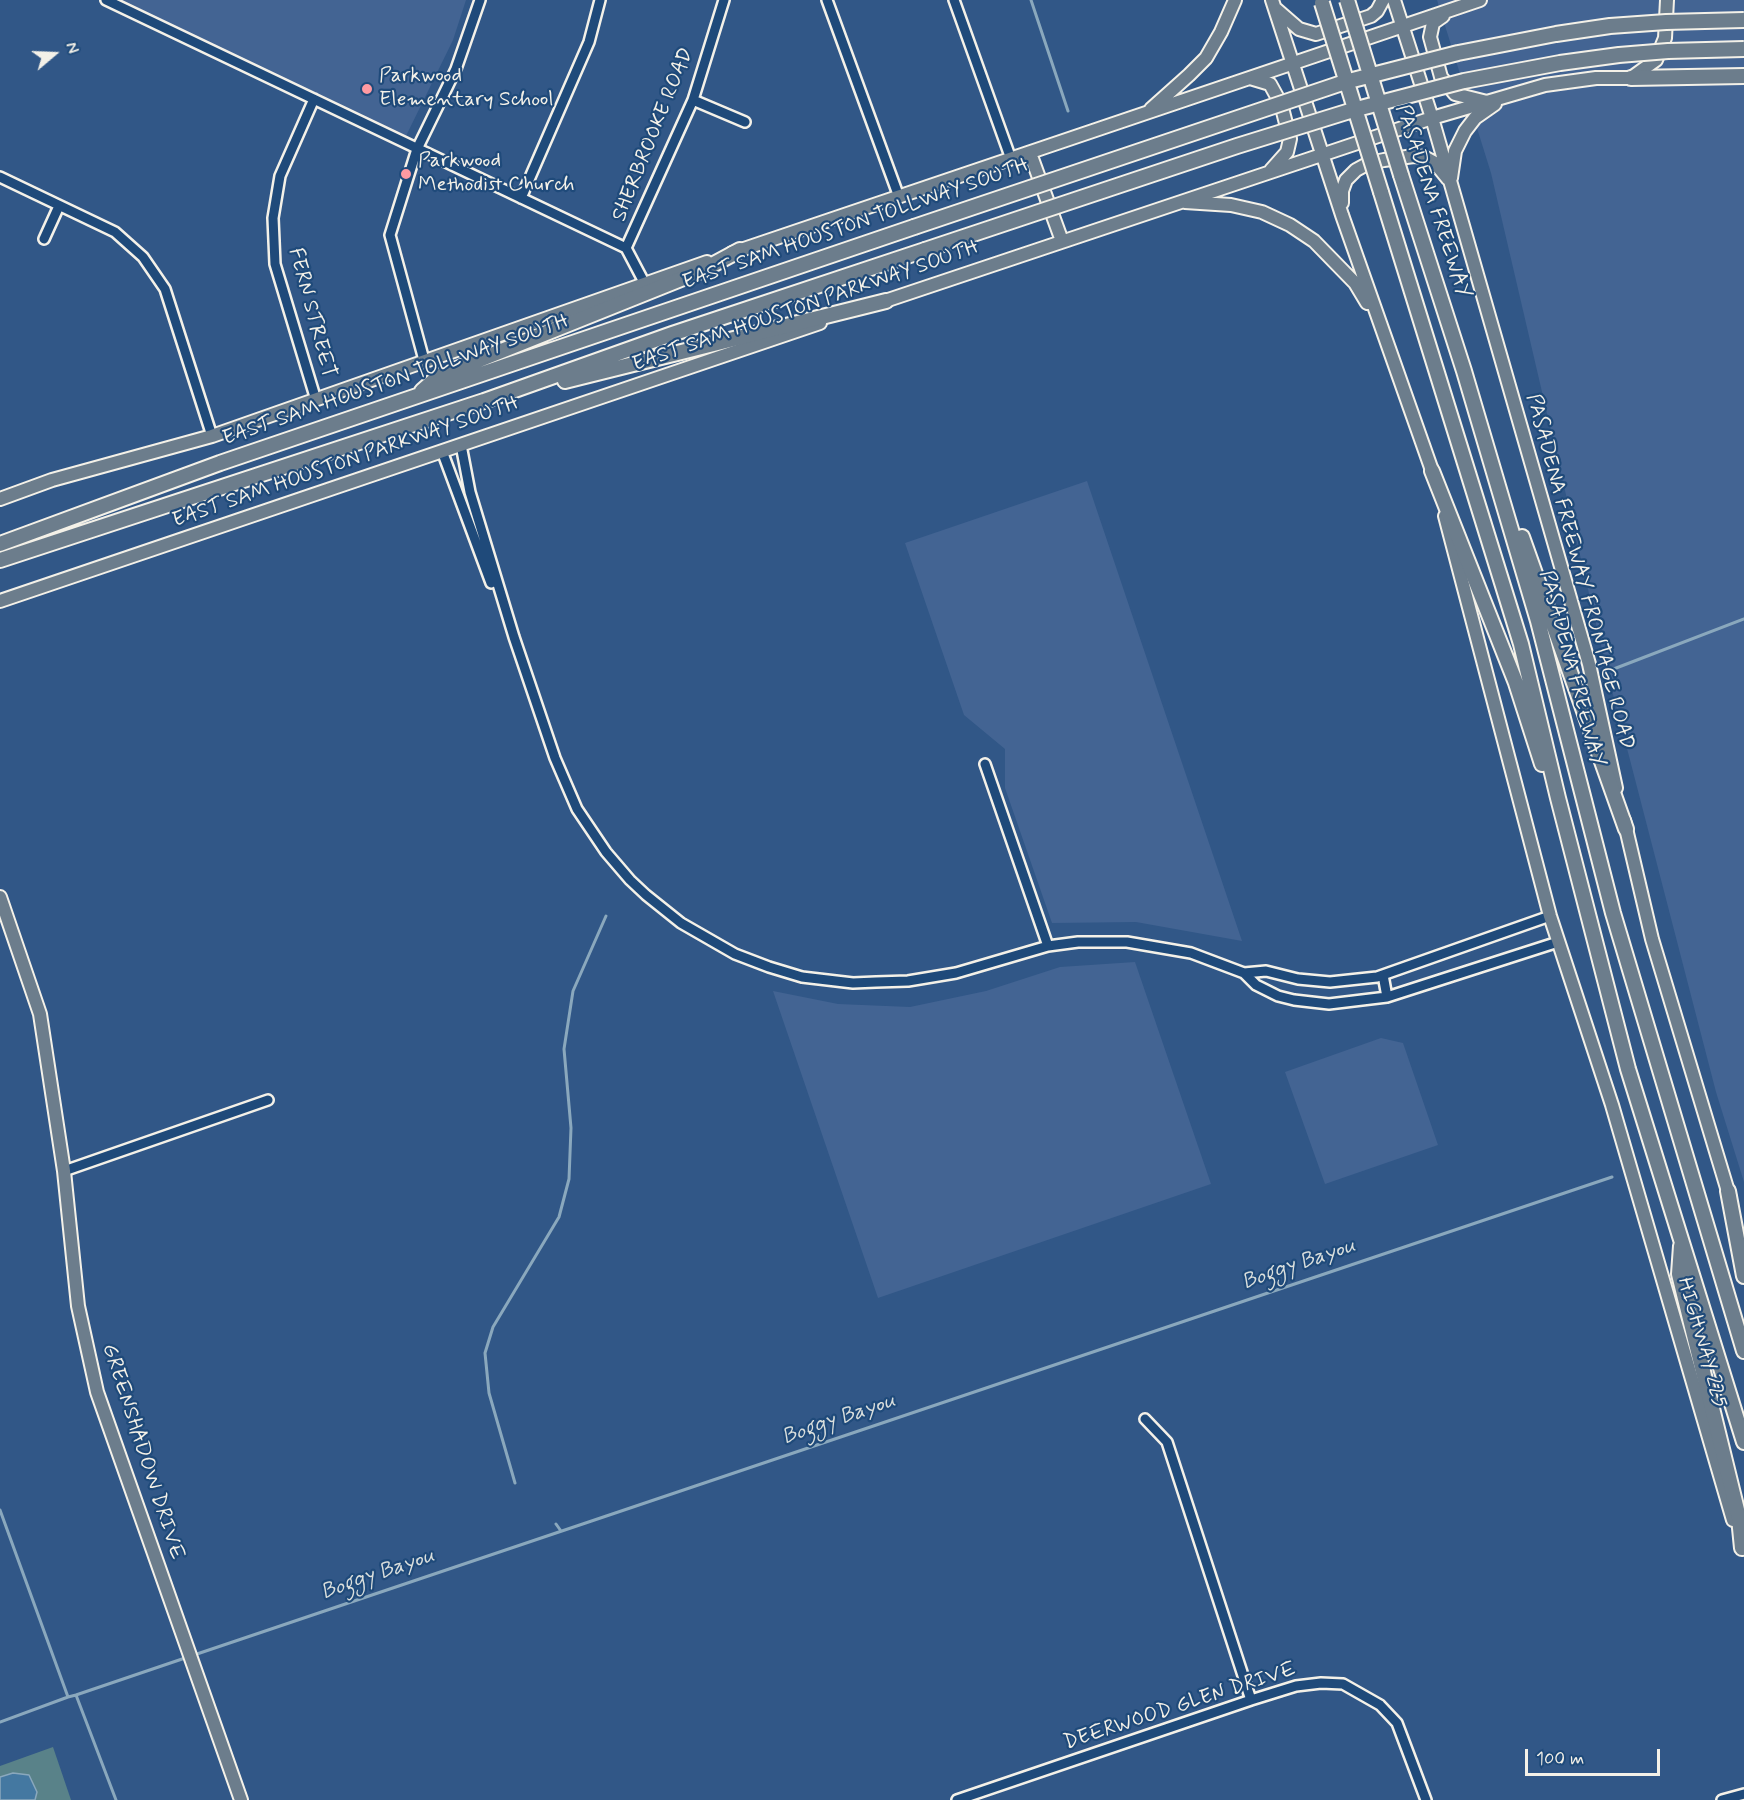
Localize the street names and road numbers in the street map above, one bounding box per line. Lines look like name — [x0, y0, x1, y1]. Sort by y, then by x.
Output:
street label: SHERBROOKE ROAD — [608, 44, 700, 226]
street label: PASADENA FREEWAY — [1389, 102, 1475, 302]
street label: EAST SAM HOUSTON TOLLWAY SOUTH — [680, 154, 1032, 296]
street label: EAST SAM HOUSTON PARKWAY SOUTH — [630, 236, 982, 378]
street label: FERN STREET — [282, 245, 340, 381]
street label: EAST SAM HOUSTON TOLLWAY SOUTH — [220, 310, 572, 452]
street label: PASADENA FREEWAY FRONTAGE ROAD — [1519, 391, 1639, 753]
street label: EAST SAM HOUSTON PARKWAY SOUTH — [170, 392, 522, 534]
street label: PASADENA FREEWAY — [1533, 568, 1609, 770]
street label: HIGHWAY 225 — [1670, 1275, 1732, 1411]
street label: GREENSHADOW DRIVE — [95, 1341, 189, 1563]
street label: DEERWOOD GLEN DRIVE — [1061, 1658, 1299, 1756]

